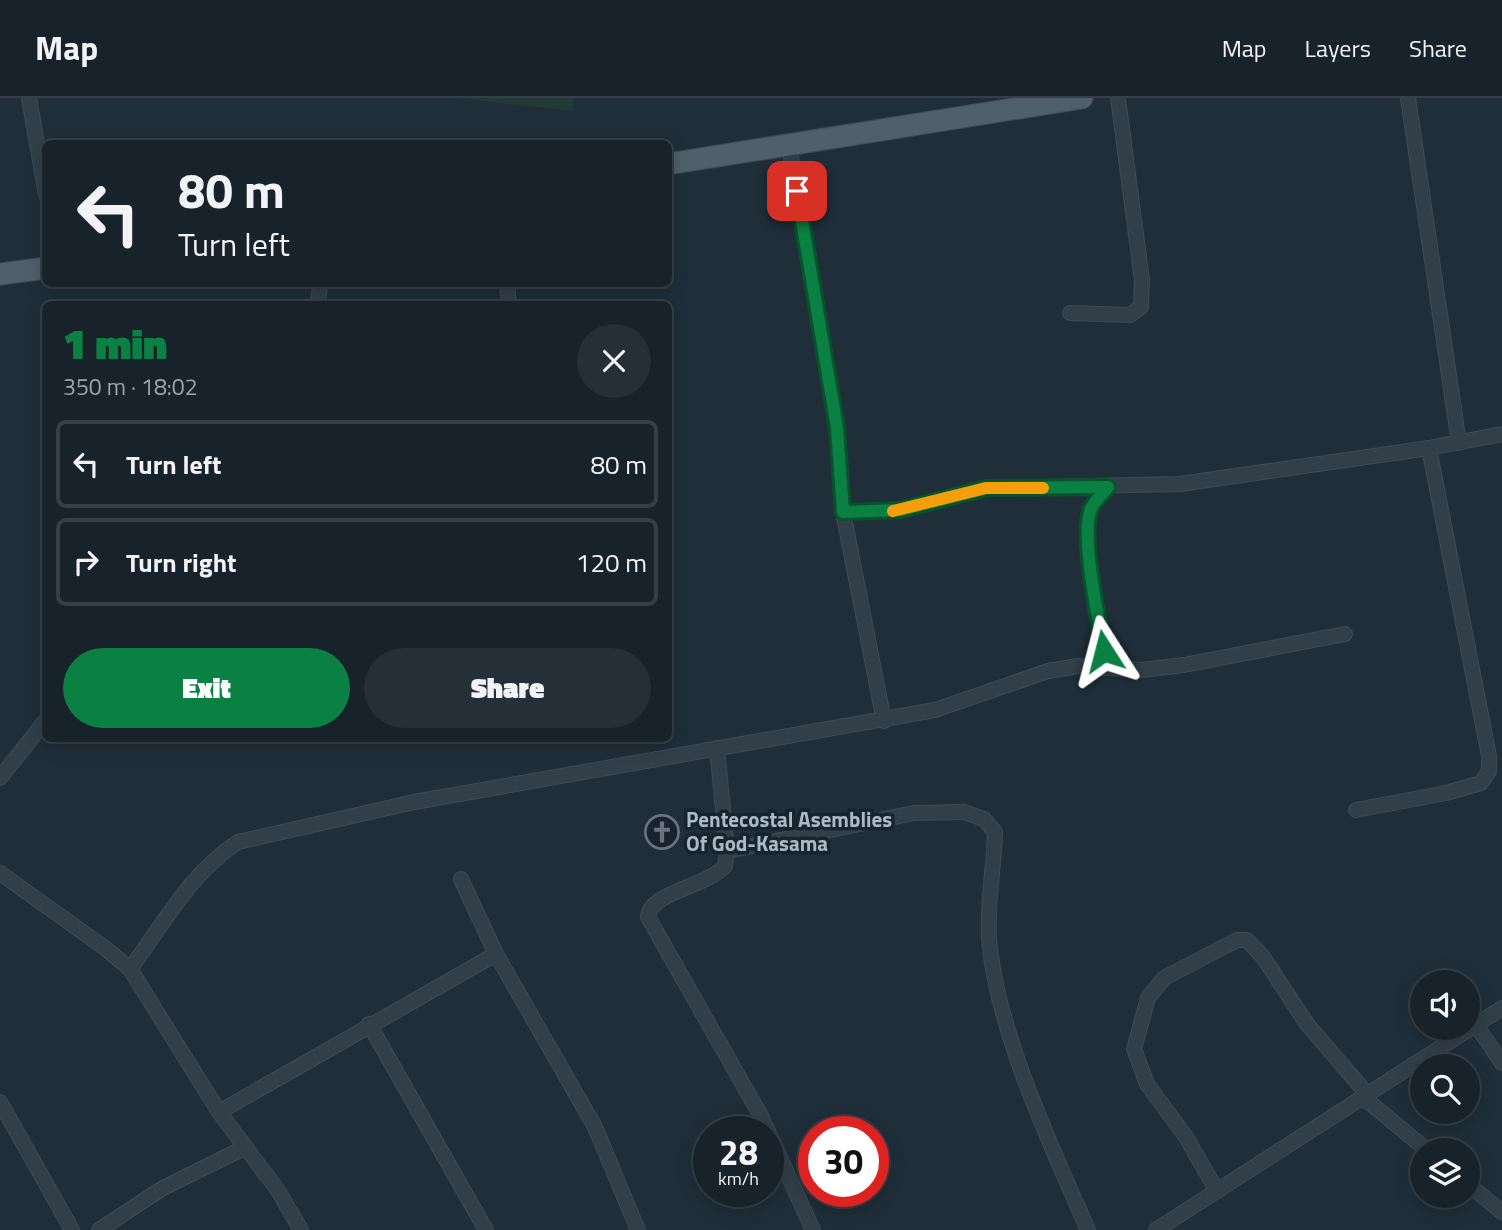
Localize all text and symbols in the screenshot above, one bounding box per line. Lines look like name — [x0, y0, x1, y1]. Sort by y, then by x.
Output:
text: Map — [35, 23, 98, 73]
text: Map — [1222, 30, 1267, 66]
text: Layers — [1305, 30, 1371, 66]
text: Share — [1409, 30, 1467, 66]
text: 80 m — [178, 152, 285, 227]
pin — [767, 161, 827, 221]
icon: left — [63, 168, 154, 259]
icon: arrive — [778, 172, 816, 210]
text: Turn left — [178, 220, 290, 268]
text: 1 min — [63, 311, 167, 375]
button: close — [577, 324, 651, 398]
text: 350 m · 18:02 — [63, 369, 198, 404]
icon: left — [67, 445, 105, 483]
text: Turn left — [126, 445, 221, 484]
text: 80 m — [590, 445, 647, 484]
icon: right — [67, 543, 105, 581]
text: Turn right — [126, 543, 237, 582]
text: 120 m — [576, 543, 647, 582]
position arrow — [1067, 614, 1141, 688]
button: Exit — [63, 648, 350, 728]
button: Share — [364, 648, 651, 728]
place label: Pentecostal Asemblies Of God-Kasama — [686, 803, 892, 859]
church icon: Pentecostal Asemblies Of God-Kasama — [643, 813, 681, 851]
map controls — [1410, 970, 1480, 1208]
button: sound — [1410, 970, 1480, 1040]
button: search — [1410, 1054, 1480, 1124]
speed limit sign: 30 — [798, 1116, 889, 1207]
text: 28 — [719, 1125, 758, 1179]
button: layers — [1410, 1138, 1480, 1208]
text: km/h — [718, 1165, 759, 1192]

